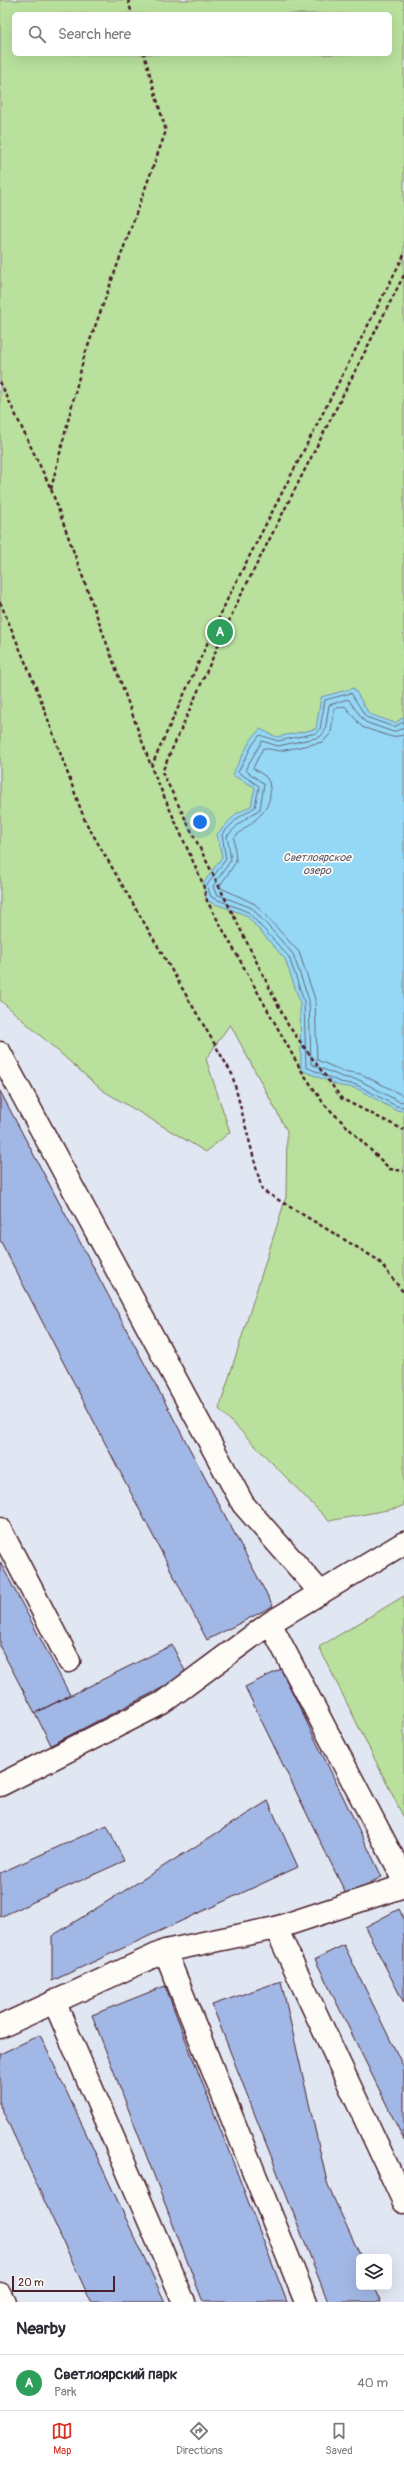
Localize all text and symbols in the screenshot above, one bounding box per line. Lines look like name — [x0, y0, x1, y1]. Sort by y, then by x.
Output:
search box — [12, 12, 392, 56]
icon: search — [26, 23, 48, 45]
text: Search here — [58, 25, 131, 44]
pin: A — [207, 617, 233, 647]
your location — [190, 812, 210, 832]
water label: Светлоярское озеро — [283, 851, 352, 877]
map controls — [356, 2254, 392, 2290]
button: layers — [356, 2254, 392, 2290]
scale bar — [12, 2274, 115, 2293]
text: 20 m — [18, 2276, 44, 2289]
text: Nearby — [16, 2318, 65, 2339]
text: Светлоярский парк — [54, 2365, 178, 2384]
text: A — [25, 2375, 33, 2391]
text: 40 m — [357, 2375, 388, 2391]
text: Park — [54, 2384, 77, 2400]
tab: Map — [51, 2420, 73, 2457]
tab: Directions — [176, 2420, 223, 2457]
tab: Saved — [325, 2420, 353, 2457]

